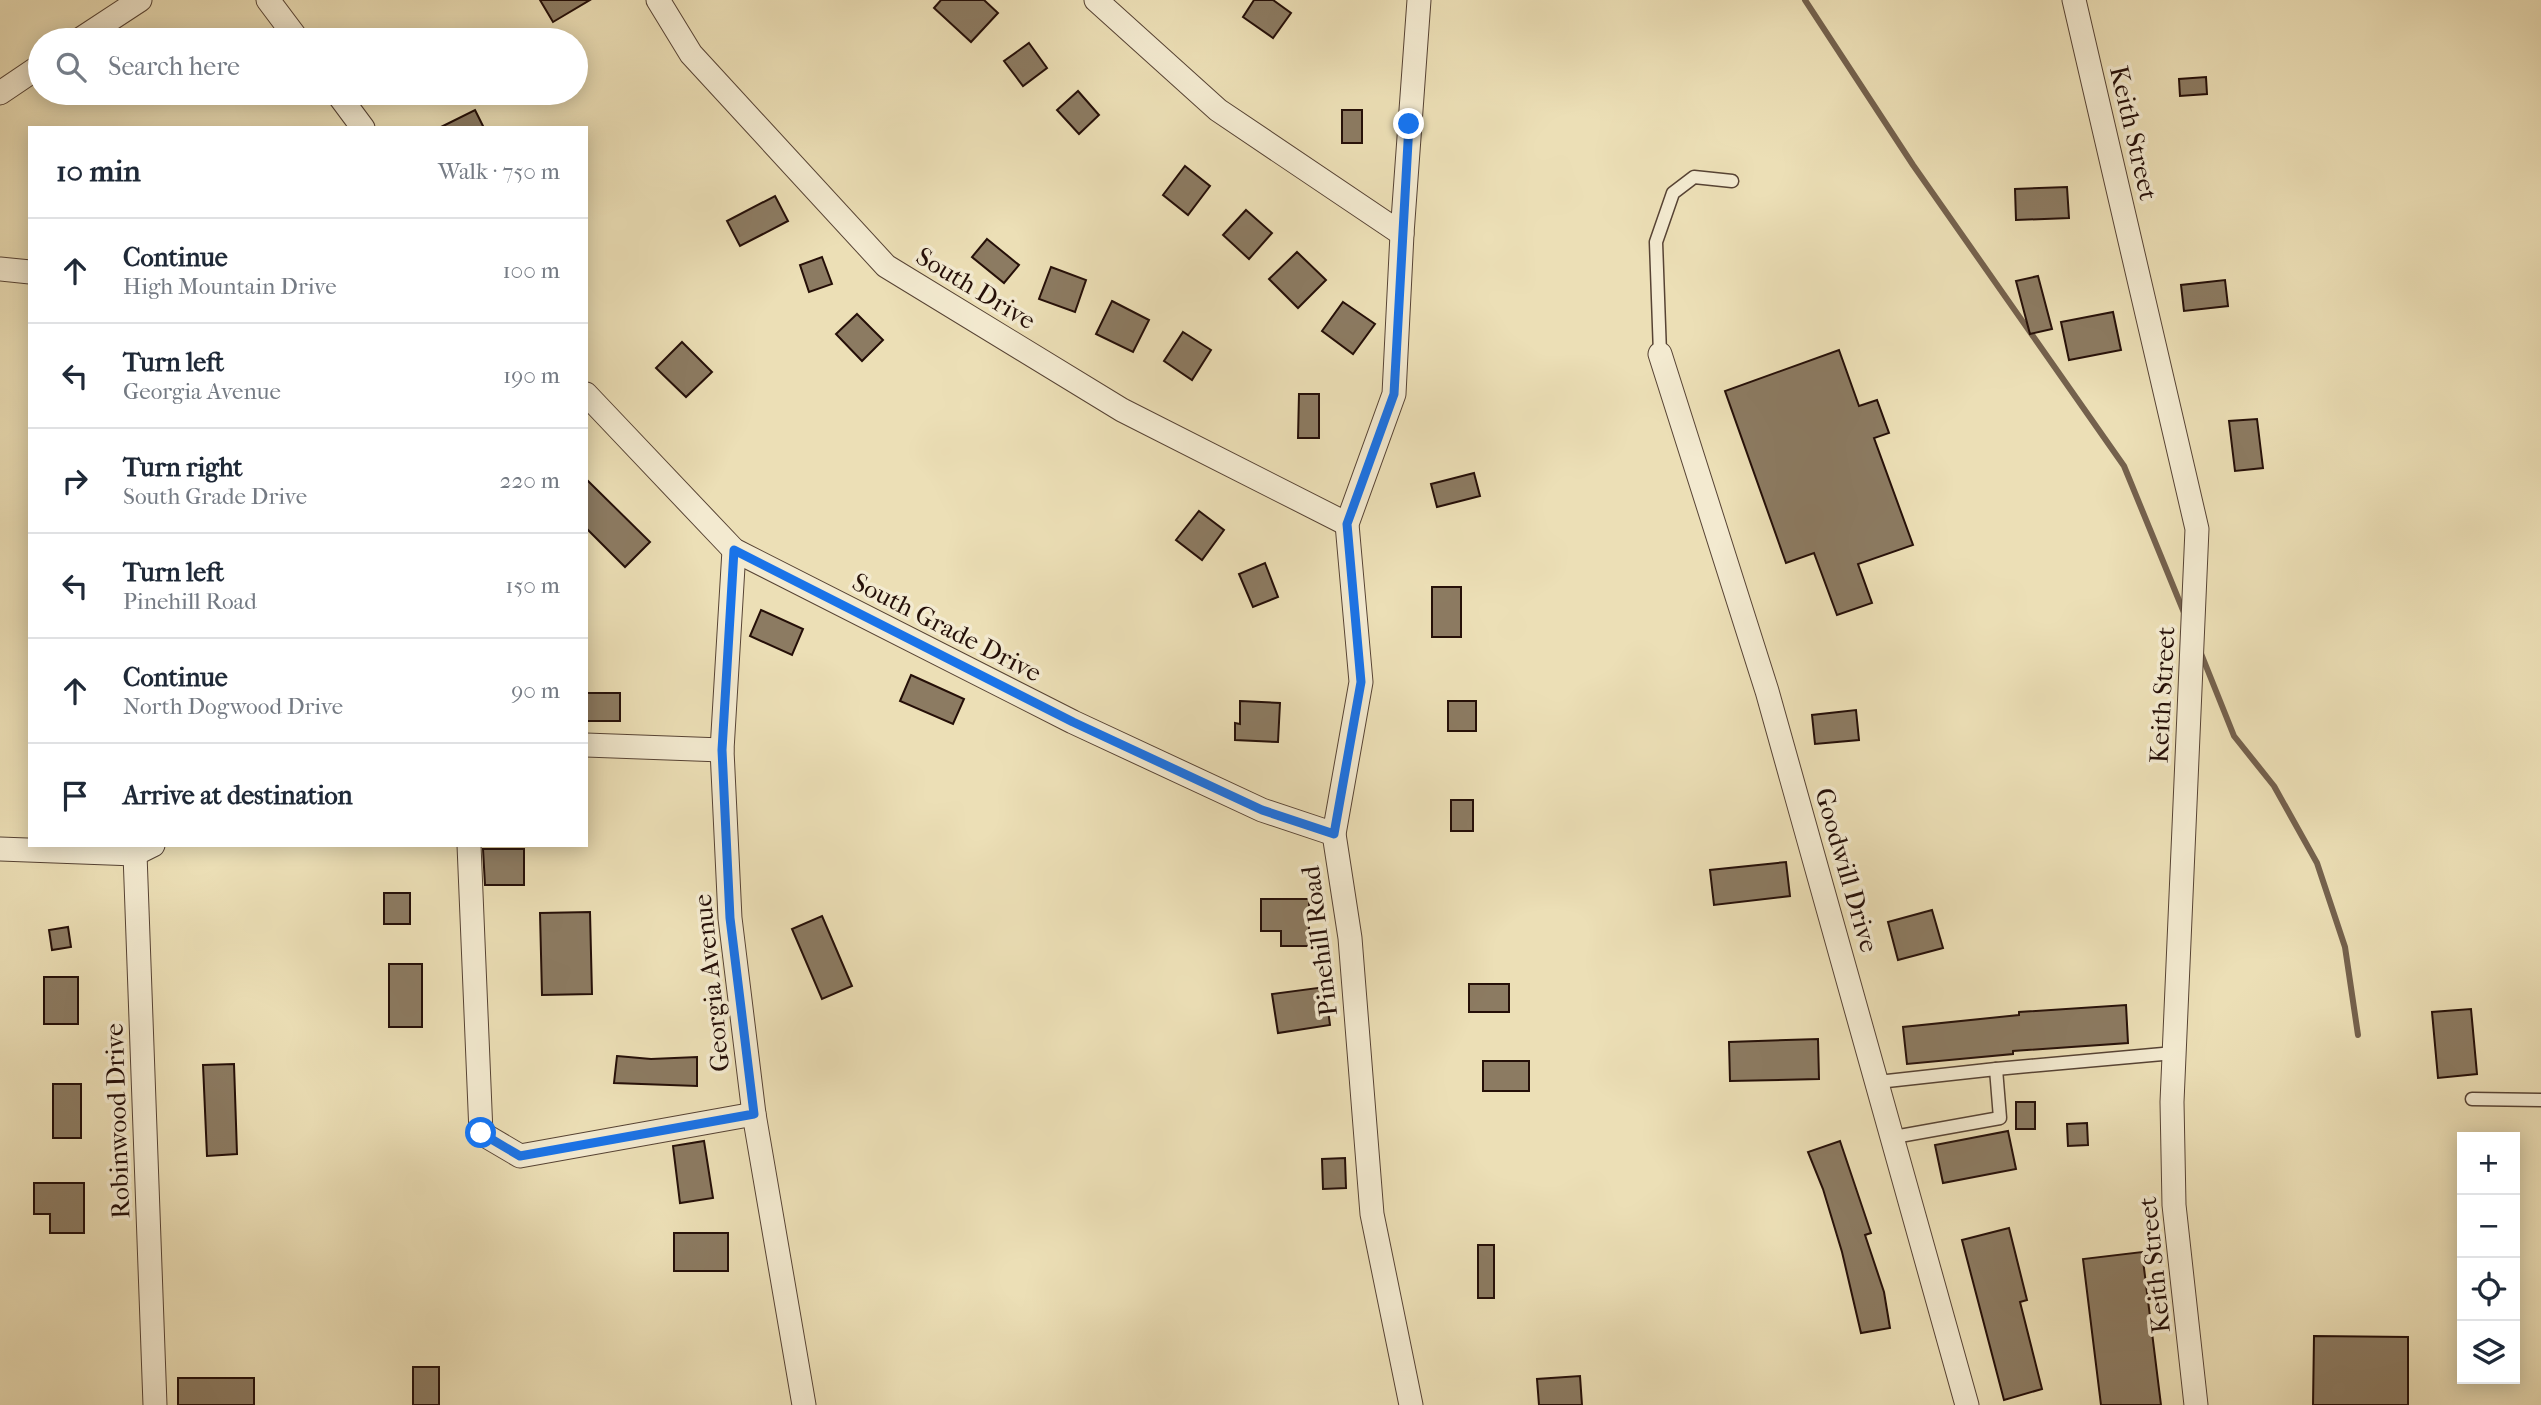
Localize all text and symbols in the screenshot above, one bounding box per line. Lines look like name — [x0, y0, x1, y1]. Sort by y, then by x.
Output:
search box — [28, 28, 588, 105]
icon: search — [52, 48, 90, 86]
text: Search here — [108, 51, 240, 82]
street label: Keith Street — [2103, 63, 2164, 204]
route end — [1393, 108, 1424, 139]
text: 10 min — [56, 154, 141, 189]
text: Walk · 750 m — [438, 158, 560, 185]
street label: South Drive — [910, 241, 1041, 336]
text: Continue — [123, 242, 228, 273]
icon: ahead — [56, 252, 94, 290]
text: 100 m — [502, 257, 560, 284]
text: High Mountain Drive — [123, 273, 337, 300]
text: Turn left — [123, 347, 224, 378]
icon: left — [56, 357, 94, 395]
text: 190 m — [503, 362, 560, 389]
text: Georgia Avenue — [123, 378, 281, 405]
text: Turn right — [123, 452, 243, 483]
icon: right — [56, 462, 94, 500]
text: 220 m — [500, 467, 560, 494]
text: South Grade Drive — [123, 483, 307, 510]
text: Turn left — [123, 557, 224, 588]
street label: South Grade Drive — [847, 566, 1047, 689]
icon: left — [56, 567, 94, 605]
text: 150 m — [505, 572, 560, 599]
text: Pinehill Road — [123, 588, 257, 615]
street label: Keith Street — [2143, 625, 2182, 764]
text: Continue — [123, 662, 228, 693]
icon: ahead — [56, 672, 94, 710]
text: 90 m — [511, 677, 560, 704]
text: North Dogwood Drive — [123, 693, 343, 720]
icon: arrive — [56, 777, 94, 815]
text: Arrive at destination — [123, 780, 353, 811]
street label: Goodwill Drive — [1808, 784, 1885, 956]
street label: Pinehill Road — [1295, 863, 1344, 1018]
street label: Georgia Avenue — [687, 892, 736, 1073]
street label: Robinwood Drive — [99, 1022, 136, 1219]
route start — [465, 1117, 496, 1148]
map controls — [2457, 1132, 2520, 1384]
button: + — [2457, 1132, 2520, 1195]
street label: Keith Street — [2132, 1195, 2177, 1335]
button: − — [2457, 1195, 2520, 1258]
button: locate — [2457, 1258, 2520, 1321]
button: layers — [2457, 1321, 2520, 1384]

